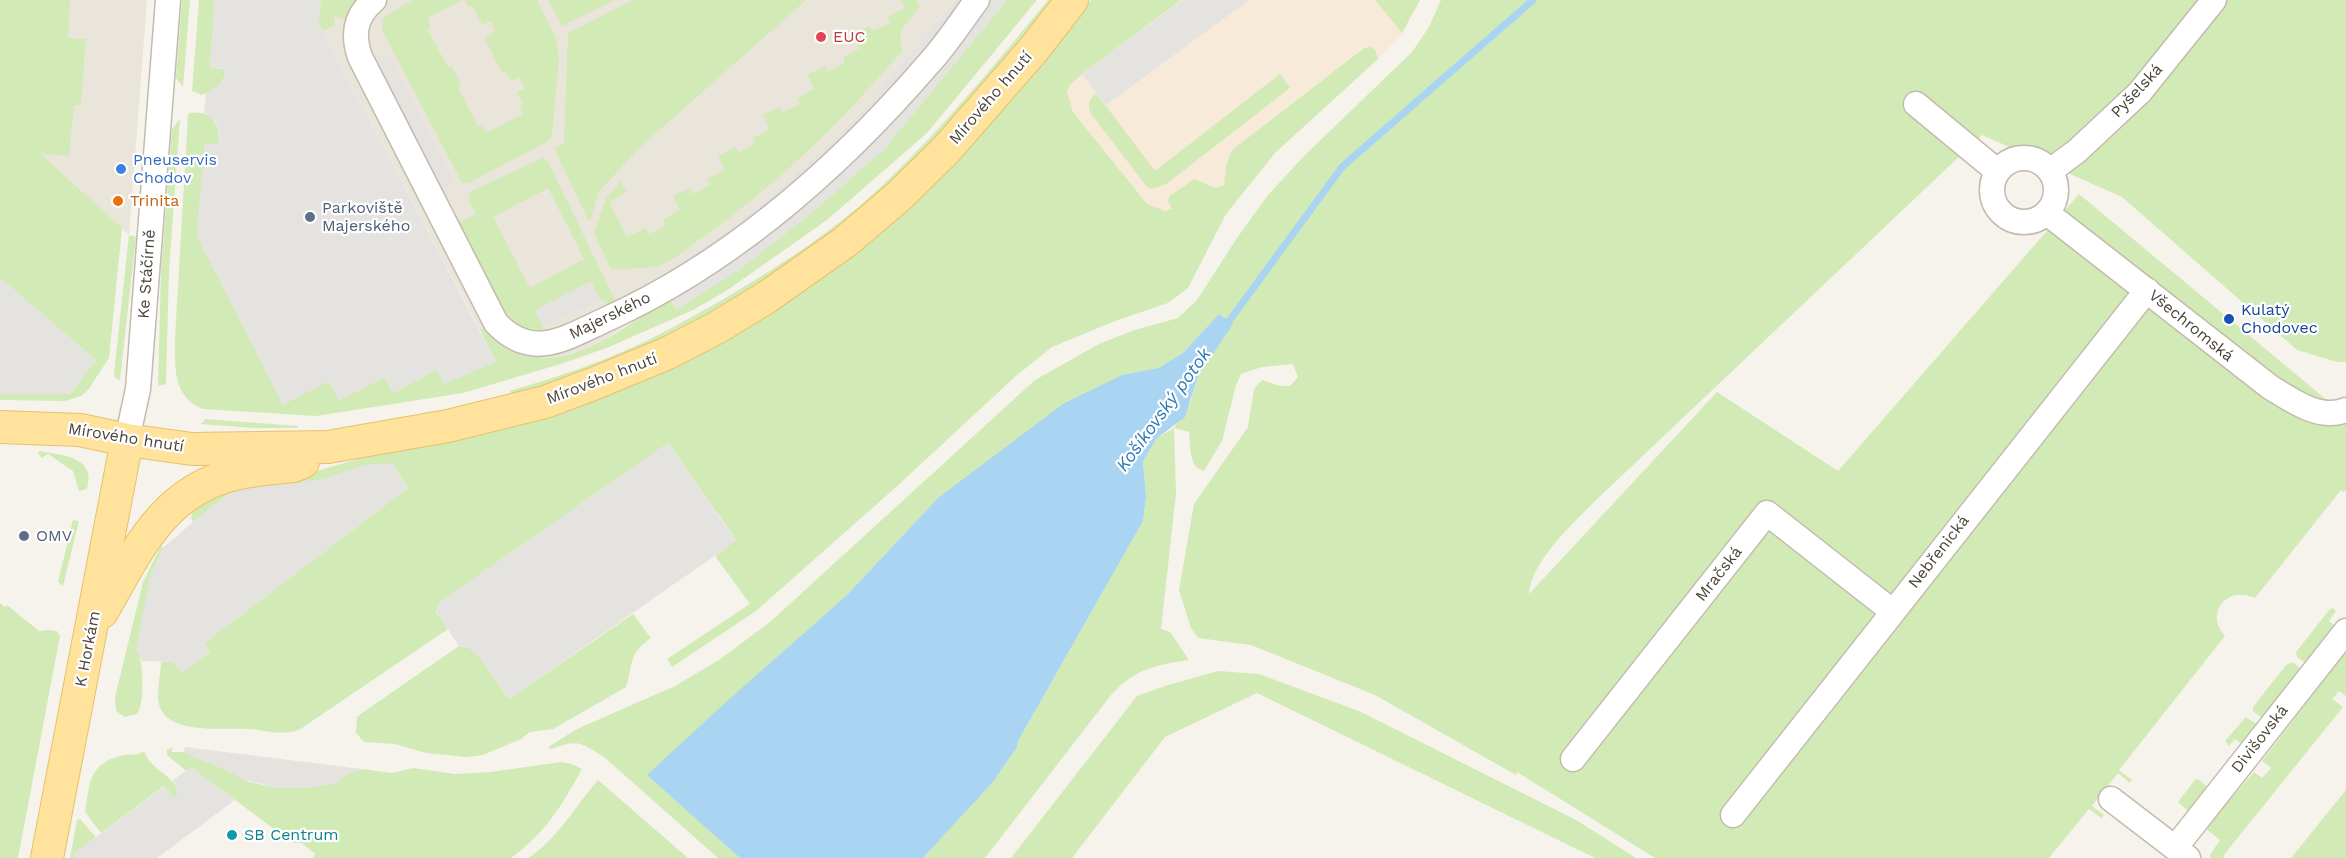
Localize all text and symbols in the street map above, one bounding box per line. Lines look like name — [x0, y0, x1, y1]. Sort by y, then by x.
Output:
place label: EUC — [833, 27, 866, 47]
marker: EUC — [814, 30, 828, 44]
street label: Mírového hnutí — [945, 48, 1037, 148]
street label: Pyšelská — [2107, 60, 2167, 122]
place label: Pneuservis Chodov — [133, 150, 217, 188]
marker: Pneuservis Chodov — [114, 162, 128, 176]
place label: Trinita — [130, 191, 179, 211]
marker: Trinita — [111, 194, 125, 208]
place label: Parkoviště Majerského — [322, 198, 410, 236]
marker: Parkoviště Majerského — [303, 210, 317, 224]
street label: Ke Stáčírně — [134, 229, 160, 319]
street label: Všechromská — [2145, 286, 2237, 366]
street label: Majerského — [566, 288, 654, 344]
place label: Kulatý Chodovec — [2241, 300, 2318, 338]
marker: Kulatý Chodovec — [2222, 312, 2236, 326]
water label: Košíkovský potok — [1112, 344, 1216, 476]
street label: Mírového hnutí — [544, 349, 660, 409]
street label: Mírového hnutí — [67, 419, 185, 457]
street label: Nebřenická — [1905, 512, 1973, 592]
place label: OMV — [36, 526, 72, 546]
marker: OMV — [17, 529, 31, 543]
street label: Mračská — [1692, 543, 1746, 605]
street label: K Horkám — [71, 609, 105, 689]
street label: Divišovská — [2228, 701, 2292, 777]
place label: SB Centrum — [244, 825, 339, 845]
marker: SB Centrum — [225, 828, 239, 842]

